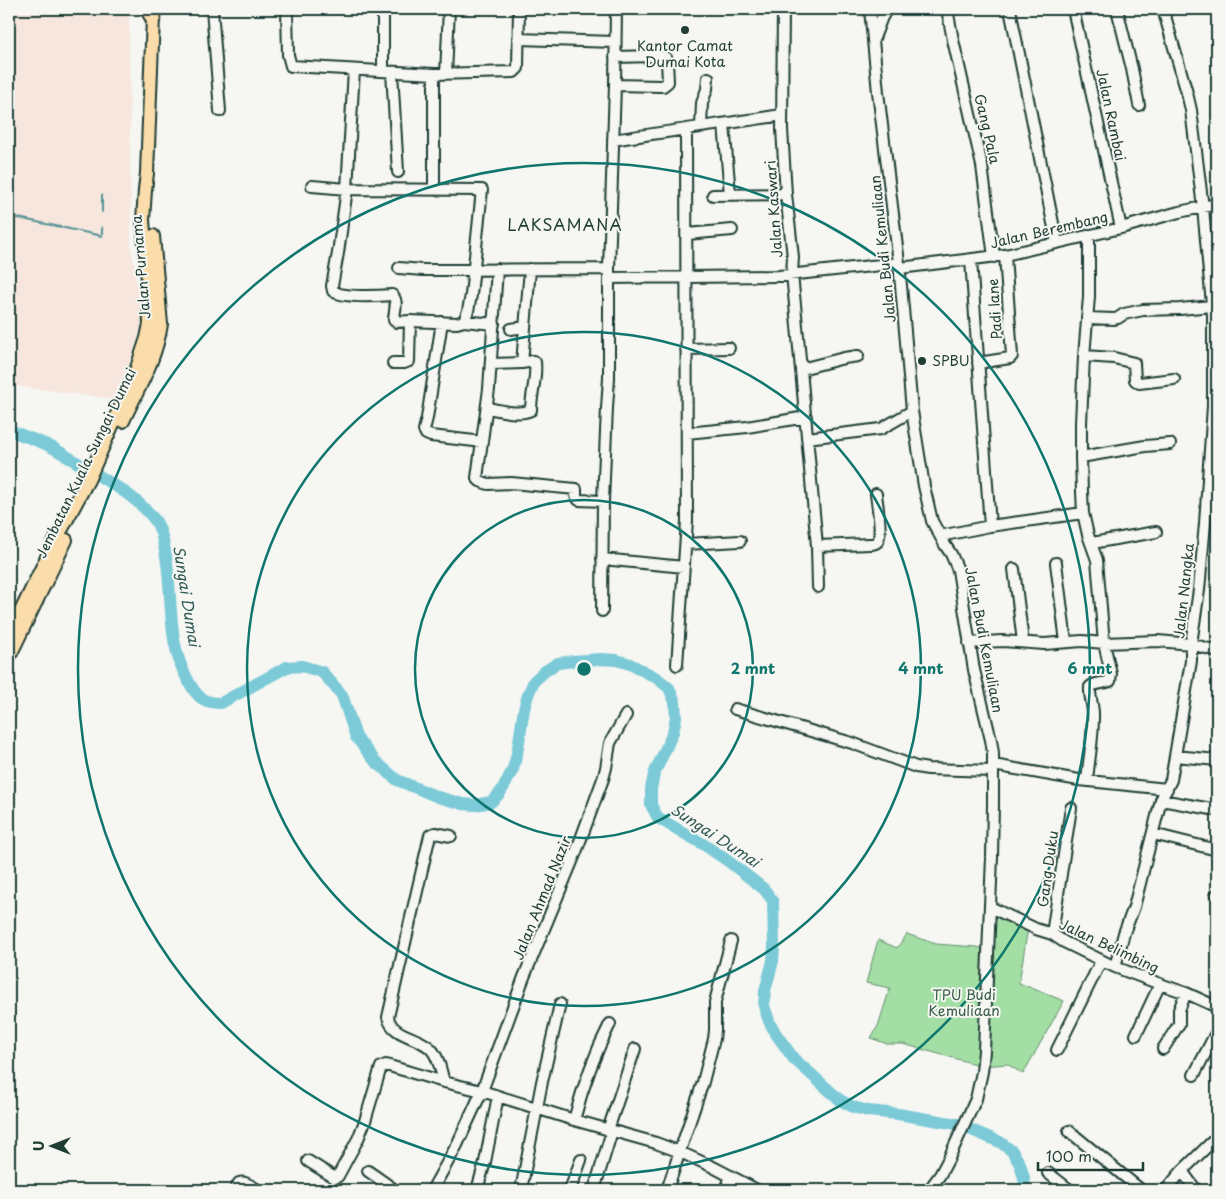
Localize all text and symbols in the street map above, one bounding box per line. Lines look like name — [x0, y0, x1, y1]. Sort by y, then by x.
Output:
marker: Kantor Camat Dumai Kota — [679, 24, 691, 36]
place label: Kantor Camat Dumai Kota — [637, 35, 733, 72]
street label: Jalan Rambai — [1091, 67, 1132, 163]
street label: Gang Pala — [969, 92, 1006, 166]
street label: Jalan Kaswari — [760, 160, 787, 258]
street label: Jalan Budi Kemuliaan — [864, 174, 901, 324]
street label: Jalan Berembang — [988, 206, 1110, 253]
district label: LAKSAMANA — [507, 212, 623, 236]
street label: Jalan Purnama — [125, 214, 156, 320]
street label: Padi lane — [982, 278, 1007, 340]
place label: SPBU — [932, 350, 970, 371]
marker: SPBU — [916, 355, 928, 367]
street label: Jembatan Kuala Sungai Dumai — [30, 364, 141, 561]
street label: Jalan Nangka — [1168, 542, 1199, 640]
water label: Sungai Dumai — [168, 544, 207, 651]
street label: Jalan Budi Kemuliaan — [960, 565, 1009, 715]
text: 2 mnt — [731, 656, 775, 679]
text: 4 mnt — [898, 656, 944, 679]
text: 6 mnt — [1067, 656, 1113, 679]
centre of rings — [575, 660, 593, 678]
water label: Sungai Dumai — [667, 797, 767, 874]
street label: Gang Duku — [1032, 829, 1063, 909]
street label: Jalan Ahmad Nazir — [507, 832, 576, 963]
street label: Jalan Belimbing — [1056, 913, 1163, 978]
park label: TPU Budi Kemuliaan — [928, 984, 1000, 1021]
north arrow — [28, 1122, 78, 1172]
scale bar — [1038, 1139, 1144, 1171]
text: U — [28, 1141, 49, 1151]
text: 100 m — [1046, 1144, 1092, 1167]

